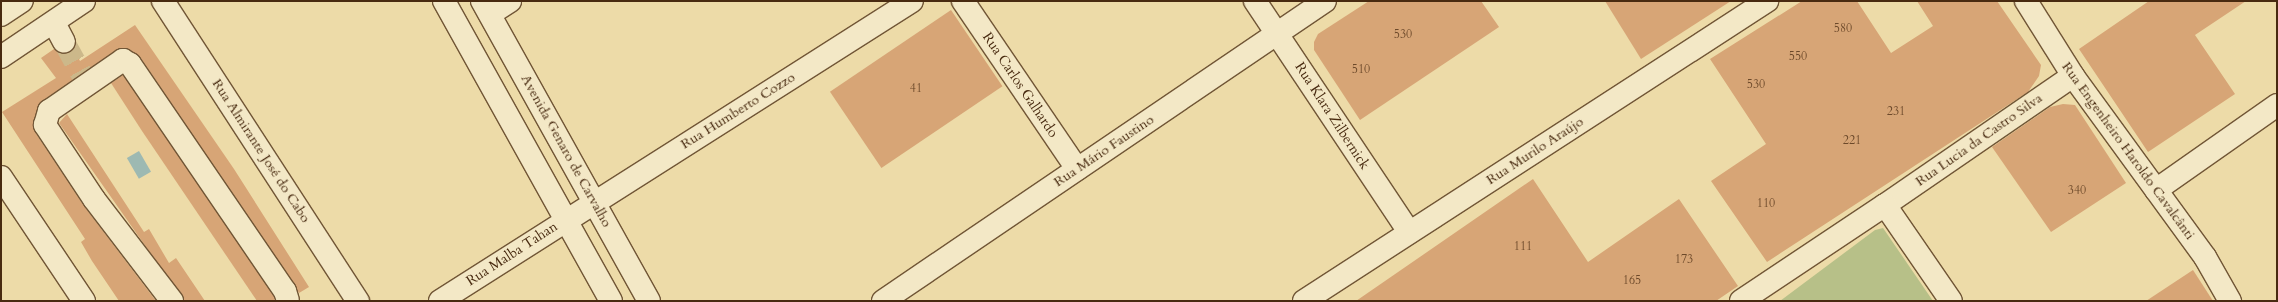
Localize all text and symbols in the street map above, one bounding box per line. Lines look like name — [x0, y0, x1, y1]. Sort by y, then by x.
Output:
house number: 580 — [1834, 22, 1852, 36]
house number: 530 — [1394, 28, 1412, 42]
street label: Rua Carlos Galhardo — [979, 29, 1061, 141]
house number: 550 — [1789, 50, 1807, 64]
street label: Rua Klara Zilbernick — [1291, 59, 1373, 173]
street label: Rua Engenheiro Haroldo Cavalcânti — [2058, 59, 2198, 243]
house number: 510 — [1352, 63, 1370, 77]
street label: Rua Humberto Cozzo — [678, 69, 798, 153]
street label: Avenida Genaro de Carvalho — [517, 72, 615, 230]
street label: Rua Almirante José do Cabo — [208, 76, 314, 226]
house number: 530 — [1747, 78, 1765, 92]
house number: 41 — [910, 82, 922, 96]
street label: Rua Lucia da Castro Silva — [1912, 90, 2046, 190]
house number: 231 — [1887, 105, 1905, 119]
street label: Rua Mário Faustino — [1051, 111, 1157, 191]
street label: Rua Murilo Araújo — [1483, 113, 1587, 189]
house number: 221 — [1843, 134, 1861, 148]
house number: 340 — [2068, 184, 2086, 198]
house number: 110 — [1757, 197, 1775, 211]
street label: Rua Malba Tahan — [463, 218, 561, 290]
house number: 111 — [1514, 240, 1532, 254]
house number: 173 — [1675, 253, 1693, 267]
house number: 165 — [1623, 274, 1641, 288]

